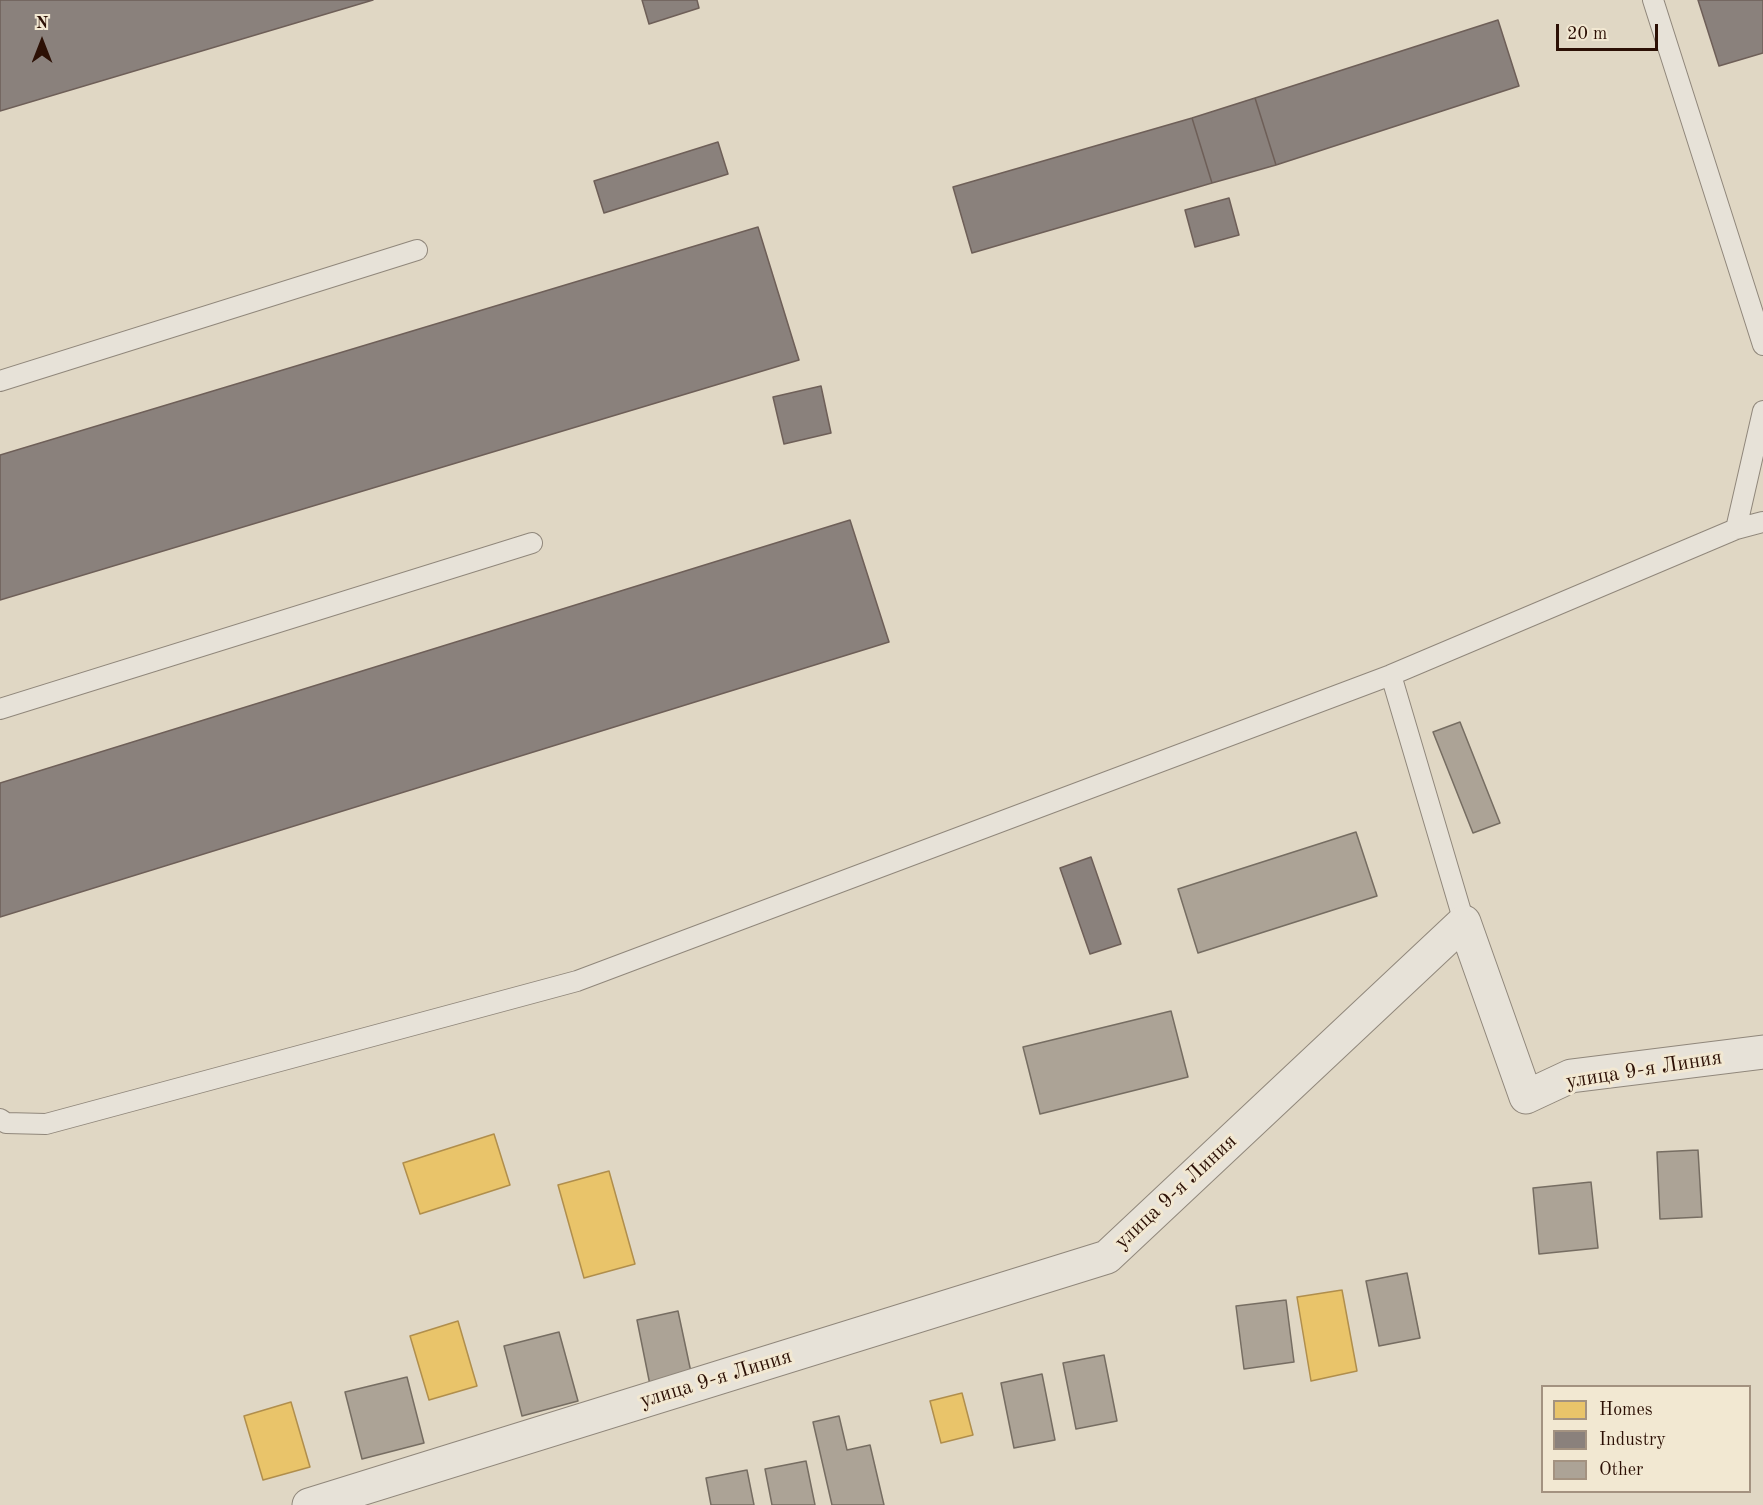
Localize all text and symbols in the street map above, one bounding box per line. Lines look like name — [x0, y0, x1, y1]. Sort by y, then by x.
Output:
north arrow — [12, 12, 72, 72]
scale bar — [1559, 12, 1661, 50]
text: N — [36, 16, 48, 32]
text: 20 m — [1567, 25, 1607, 43]
street label: улица 9-я Линия — [1564, 1045, 1724, 1095]
street label: улица 9-я Линия — [1110, 1129, 1242, 1255]
street label: улица 9-я Линия — [637, 1344, 795, 1414]
legend — [1541, 1385, 1751, 1493]
text: Homes — [1599, 1401, 1653, 1419]
text: Industry — [1599, 1431, 1666, 1449]
text: Other — [1599, 1461, 1643, 1479]

